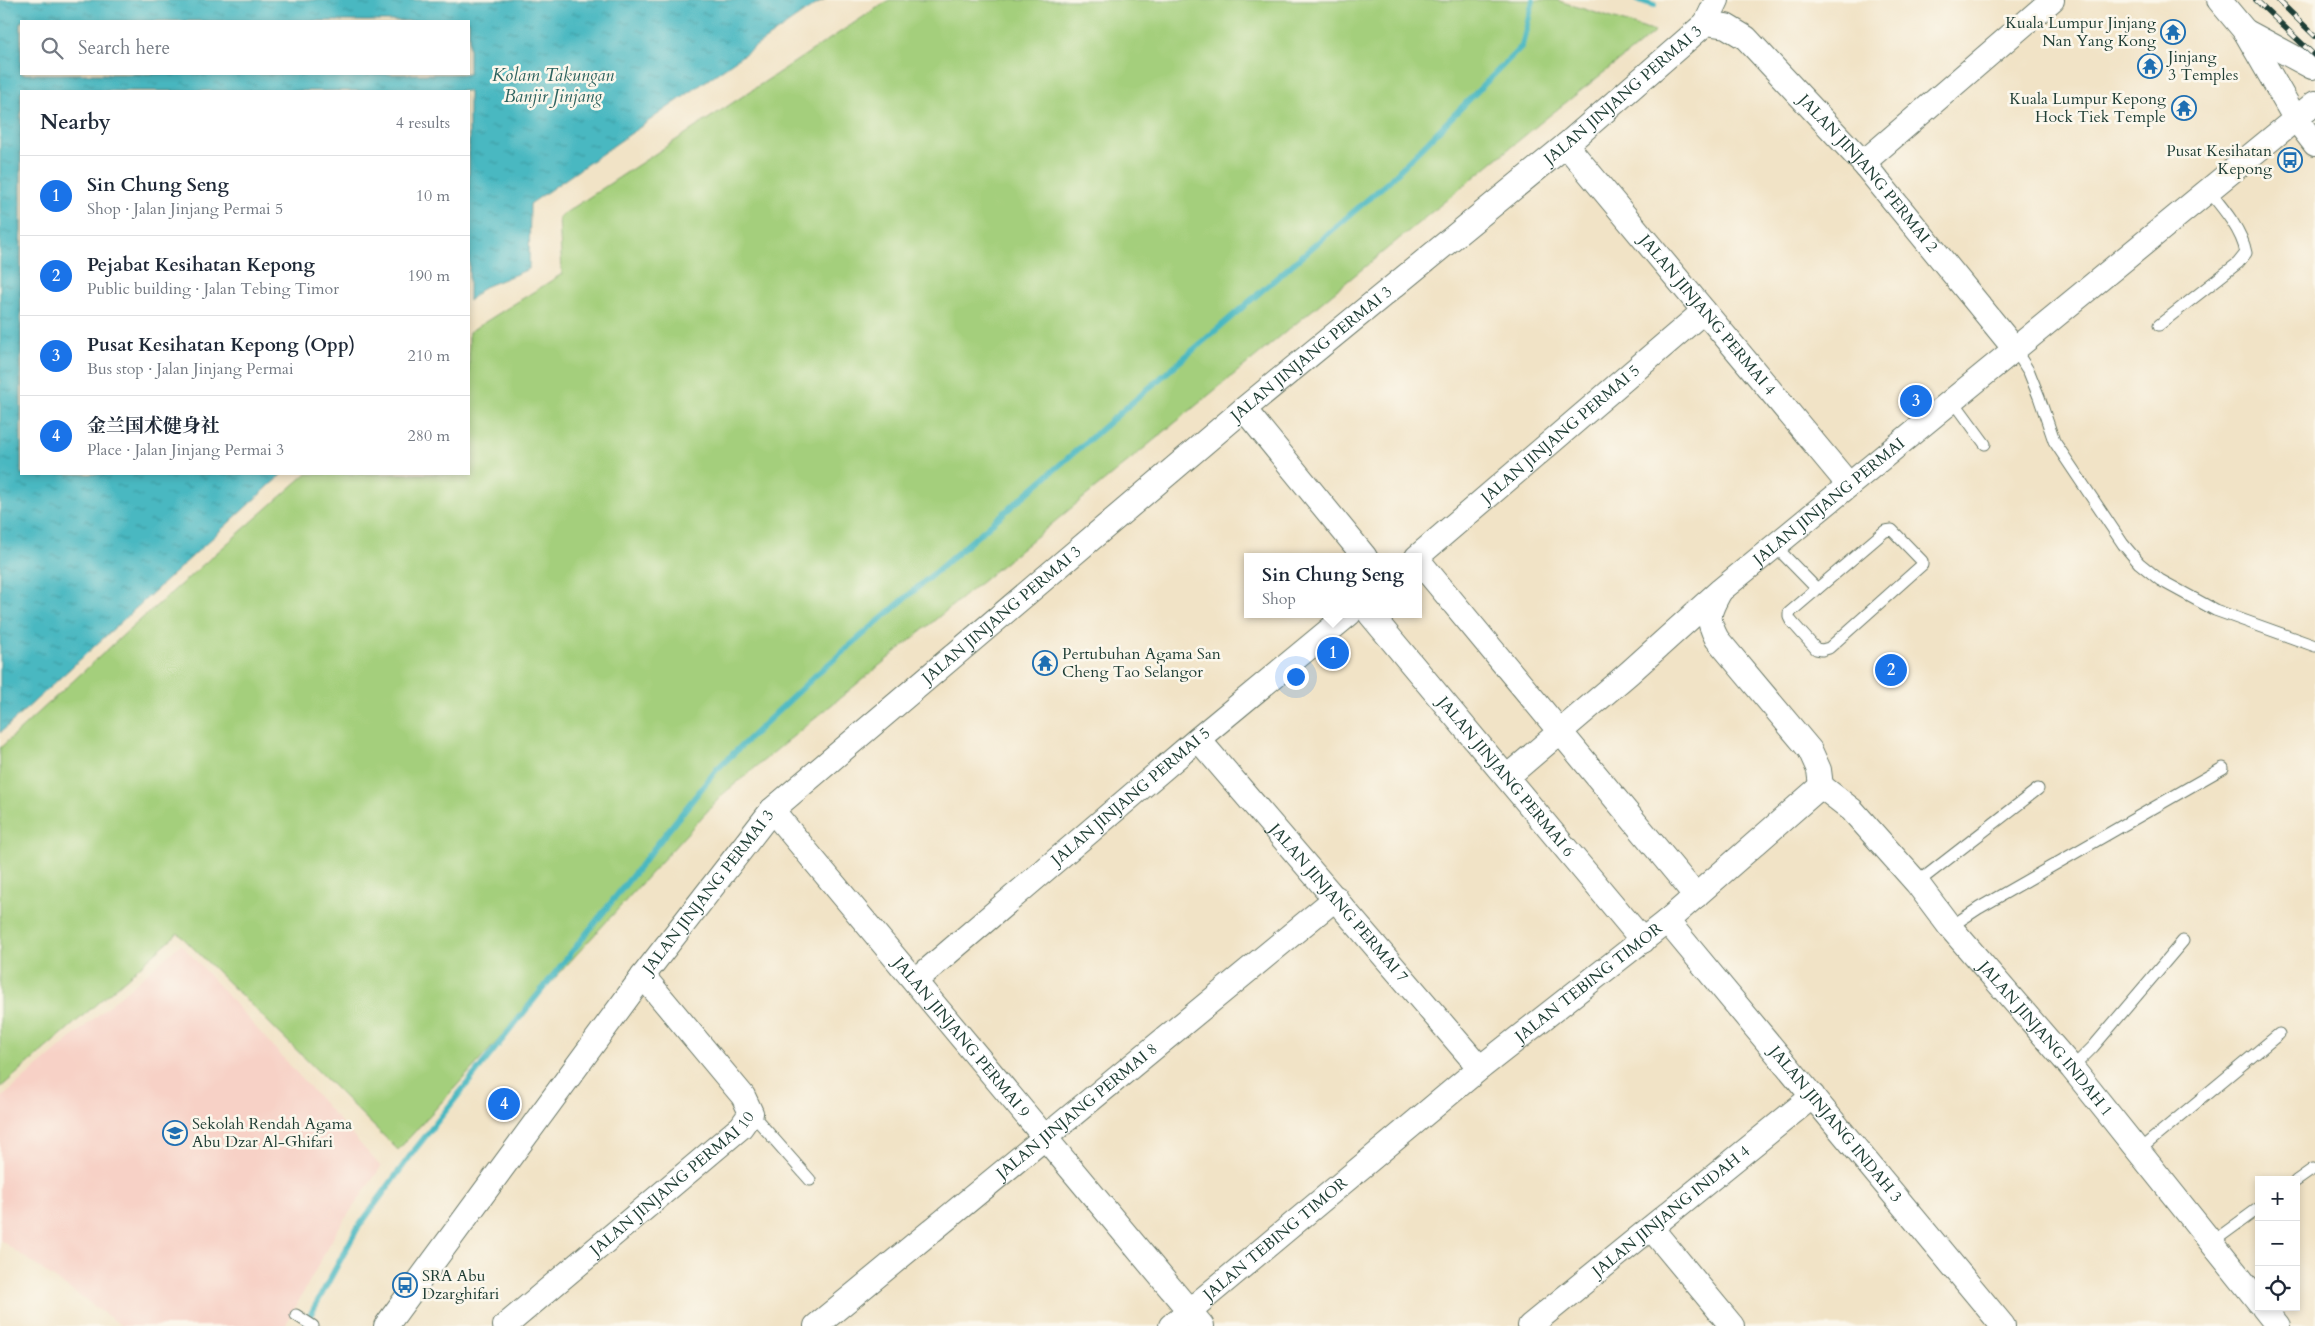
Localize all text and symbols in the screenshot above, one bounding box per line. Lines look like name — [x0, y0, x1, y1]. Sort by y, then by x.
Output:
place label: Kuala Lumpur Jinjang Nan Yang Kong — [2005, 12, 2156, 52]
temple icon: Kuala Lumpur Jinjang Nan Yang Kong — [2160, 19, 2186, 45]
search box — [20, 20, 470, 75]
street label: JALAN JINJANG PERMAI 3 — [1538, 20, 1707, 171]
icon: search — [38, 34, 66, 62]
text: Search here — [78, 35, 170, 61]
place label: Jinjang 3 Temples — [2166, 46, 2238, 86]
temple icon: Jinjang 3 Temples — [2137, 53, 2163, 79]
water label: Kolam Takungan Banjir Jinjang — [492, 63, 614, 109]
street label: JALAN JINJANG PERMAI 2 — [1792, 88, 1943, 257]
place label: Kuala Lumpur Kepong Hock Tiek Temple — [2009, 88, 2166, 128]
temple icon: Kuala Lumpur Kepong Hock Tiek Temple — [2171, 95, 2197, 121]
text: Nearby — [40, 108, 111, 137]
text: 4 results — [396, 112, 450, 134]
place label: Pusat Kesihatan Kepong — [2166, 140, 2272, 180]
bus stop icon: Pusat Kesihatan Kepong — [2277, 147, 2303, 173]
text: Sin Chung Seng — [87, 172, 229, 198]
text: 1 — [52, 185, 60, 207]
text: 10 m — [416, 185, 450, 207]
text: Shop · Jalan Jinjang Permai 5 — [87, 198, 283, 220]
street label: JALAN JINJANG PERMAI 4 — [1633, 228, 1781, 400]
text: Pejabat Kesihatan Kepong — [87, 252, 315, 278]
text: 2 — [52, 265, 60, 287]
text: 190 m — [408, 265, 450, 287]
text: Public building · Jalan Tebing Timor — [87, 278, 339, 300]
street label: JALAN JINJANG PERMAI 3 — [1225, 281, 1397, 428]
text: Pusat Kesihatan Kepong (Opp) — [87, 332, 355, 358]
text: 3 — [52, 345, 60, 367]
text: 210 m — [408, 345, 450, 367]
text: Bus stop · Jalan Jinjang Permai — [87, 358, 294, 380]
street label: JALAN JINJANG PERMAI 5 — [1475, 360, 1645, 510]
pin: 3 — [1900, 382, 1932, 420]
text: 金兰国术健身社 — [87, 413, 220, 439]
text: 4 — [52, 425, 60, 447]
text: 280 m — [408, 425, 450, 447]
street label: JALAN JINJANG PERMAI — [1747, 433, 1910, 571]
text: Place · Jalan Jinjang Permai 3 — [87, 439, 284, 461]
street label: JALAN JINJANG PERMAI 3 — [916, 541, 1086, 690]
popup — [1244, 553, 1422, 618]
text: Sin Chung Seng — [1262, 562, 1404, 588]
text: Shop — [1262, 588, 1296, 610]
pin: 1 — [1317, 634, 1349, 672]
place label: Pertubuhan Agama San Cheng Tao Selangor — [1062, 643, 1221, 683]
temple icon: Pertubuhan Agama San Cheng Tao Selangor — [1032, 650, 1058, 676]
pin: 2 — [1875, 651, 1907, 689]
your location — [1283, 664, 1309, 690]
street label: JALAN JINJANG PERMAI 6 — [1431, 690, 1579, 862]
street label: JALAN JINJANG PERMAI 5 — [1045, 722, 1215, 872]
street label: JALAN JINJANG PERMAI 3 — [636, 805, 779, 980]
street label: JALAN JINJANG PERMAI 7 — [1263, 817, 1413, 987]
street label: JALAN TEBING TIMOR — [1509, 918, 1667, 1048]
street label: JALAN JINJANG PERMAI 9 — [887, 951, 1035, 1122]
street label: JALAN JINJANG INDAH 1 — [1972, 955, 2118, 1121]
street label: JALAN JINJANG PERMAI 8 — [990, 1038, 1162, 1185]
street label: JALAN JINJANG INDAH 3 — [1763, 1040, 1907, 1207]
pin: 4 — [488, 1085, 520, 1123]
street label: JALAN JINJANG PERMAI 10 — [584, 1107, 760, 1262]
place label: Sekolah Rendah Agama Abu Dzar Al-Ghifari — [192, 1113, 352, 1153]
school or university icon: Sekolah Rendah Agama Abu Dzar Al-Ghifari — [162, 1120, 188, 1146]
street label: JALAN JINJANG INDAH 4 — [1586, 1140, 1755, 1283]
street label: JALAN TEBING TIMOR — [1197, 1172, 1352, 1307]
map controls — [2255, 1176, 2300, 1311]
button: + — [2255, 1176, 2300, 1221]
button: − — [2255, 1221, 2300, 1266]
place label: SRA Abu Dzarghifari — [422, 1265, 500, 1305]
button: locate — [2255, 1266, 2300, 1311]
bus stop icon: SRA Abu Dzarghifari — [392, 1272, 418, 1298]

